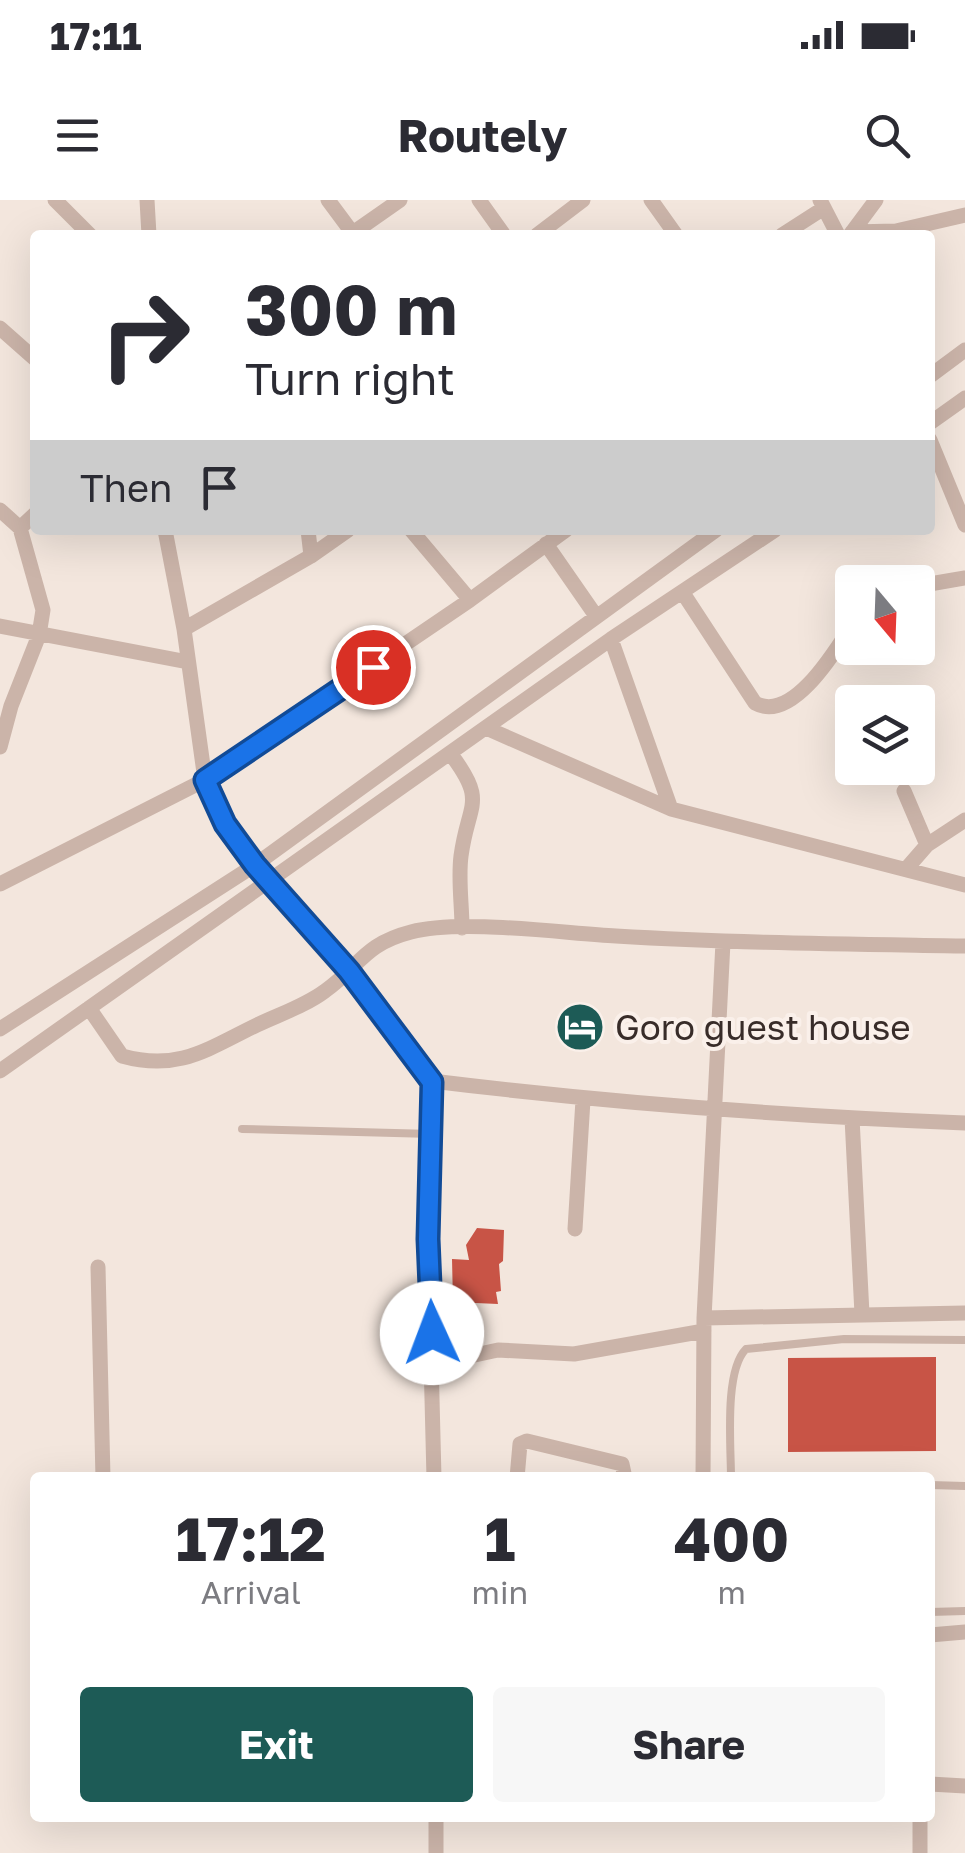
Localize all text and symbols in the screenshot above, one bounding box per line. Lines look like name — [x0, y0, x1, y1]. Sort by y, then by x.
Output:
text: 17:11 — [50, 13, 142, 58]
icon: menu — [50, 108, 105, 163]
text: Routely — [397, 108, 568, 162]
icon: search — [860, 108, 915, 163]
text: 300 m — [245, 266, 457, 350]
icon: right — [80, 270, 210, 400]
text: Turn right — [245, 351, 455, 405]
icon: arrive — [192, 460, 247, 515]
text: Then — [80, 465, 172, 510]
north arrow — [835, 565, 935, 665]
map controls — [835, 565, 935, 785]
pin — [331, 625, 416, 710]
icon: arrive — [346, 640, 401, 695]
button: layers — [835, 685, 935, 785]
hotel icon: Goro guest house — [554, 1001, 606, 1053]
place label: Goro guest house — [615, 1006, 911, 1048]
position arrow — [380, 1281, 484, 1385]
text: 17:12 — [176, 1502, 326, 1574]
text: 1 — [484, 1502, 515, 1574]
text: 400 — [674, 1502, 789, 1574]
text: Arrival — [201, 1573, 301, 1611]
text: min — [472, 1573, 528, 1611]
text: m — [717, 1573, 746, 1611]
button: Exit — [80, 1687, 473, 1802]
button: Share — [493, 1687, 885, 1802]

